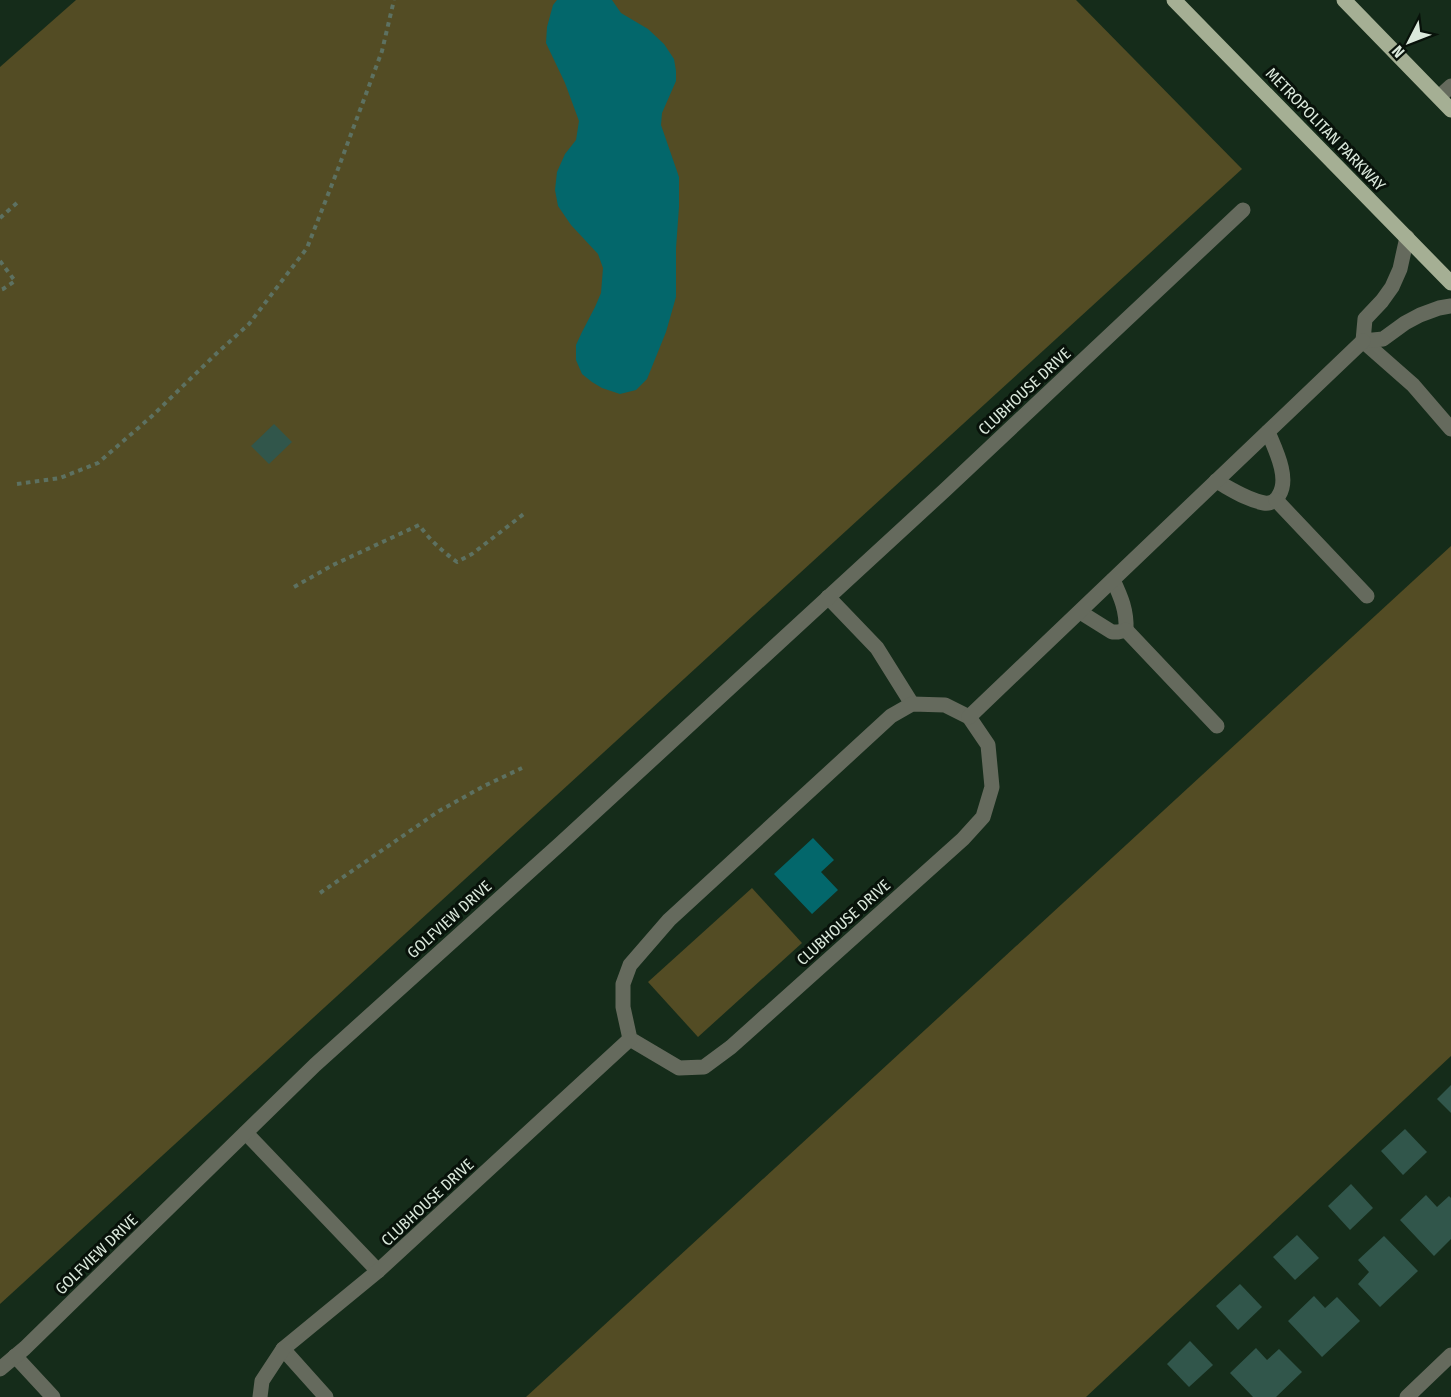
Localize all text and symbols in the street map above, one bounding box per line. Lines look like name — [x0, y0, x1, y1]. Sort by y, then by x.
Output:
north arrow — [1379, 12, 1439, 72]
text: N — [1388, 42, 1408, 62]
street label: METROPOLITAN PARKWAY — [1262, 64, 1389, 195]
street label: CLUBHOUSE DRIVE — [974, 344, 1074, 439]
street label: CLUBHOUSE DRIVE — [793, 875, 894, 969]
street label: GOLFVIEW DRIVE — [403, 877, 495, 962]
street label: CLUBHOUSE DRIVE — [377, 1155, 477, 1250]
street label: GOLFVIEW DRIVE — [51, 1210, 141, 1298]

